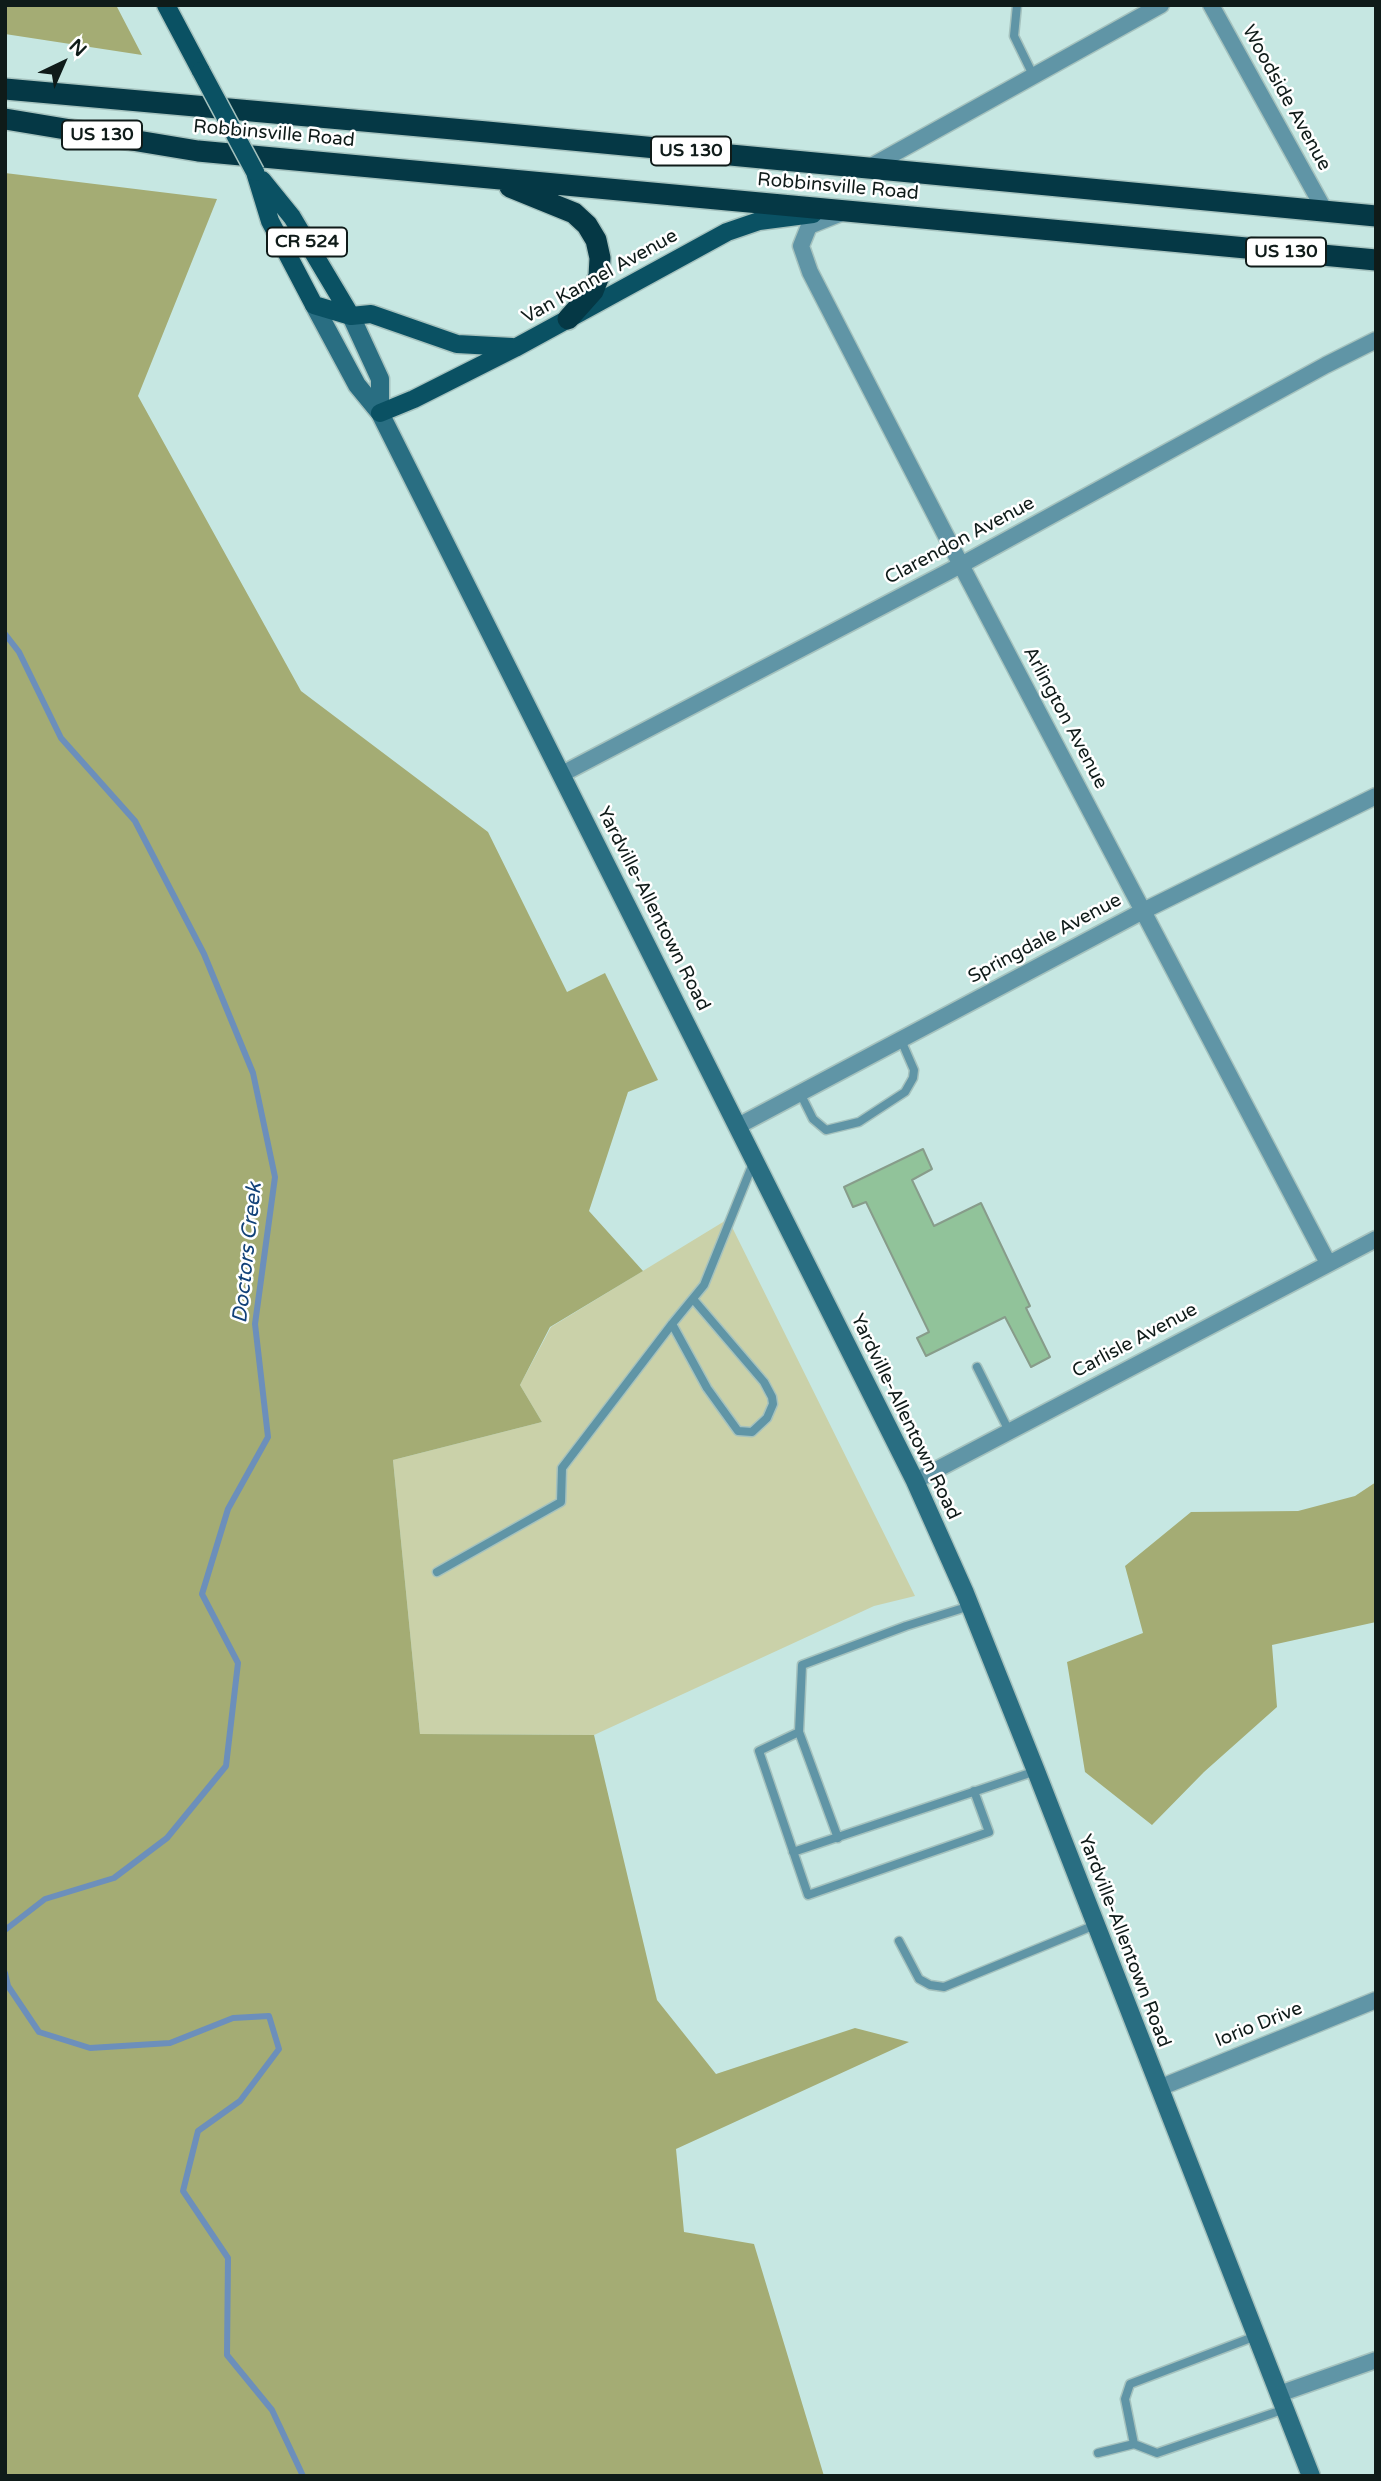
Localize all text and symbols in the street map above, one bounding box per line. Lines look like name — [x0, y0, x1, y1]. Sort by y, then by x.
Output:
street label: Woodside Avenue — [1237, 21, 1335, 175]
north arrow — [28, 28, 98, 98]
text: N — [64, 35, 91, 61]
street label: Robbinsville Road — [192, 116, 356, 152]
road number: US 130 — [62, 120, 142, 150]
road number: US 130 — [651, 136, 731, 166]
street label: Robbinsville Road — [756, 169, 920, 205]
street label: Van Kannel Avenue — [518, 225, 682, 329]
road number: CR 524 — [267, 228, 347, 256]
road number: US 130 — [1246, 238, 1326, 266]
street label: Clarendon Avenue — [881, 492, 1039, 590]
street label: Arlington Avenue — [1018, 643, 1112, 793]
street label: Yardville-Allentown Road — [591, 803, 715, 1015]
street label: Springdale Avenue — [965, 889, 1125, 989]
water label: Doctors Creek — [228, 1182, 268, 1324]
street label: Carlisle Avenue — [1069, 1299, 1201, 1383]
street label: Yardville-Allentown Road — [845, 1310, 965, 1524]
street label: Yardville-Allentown Road — [1073, 1831, 1175, 2051]
street label: Iorio Drive — [1212, 1997, 1306, 2053]

